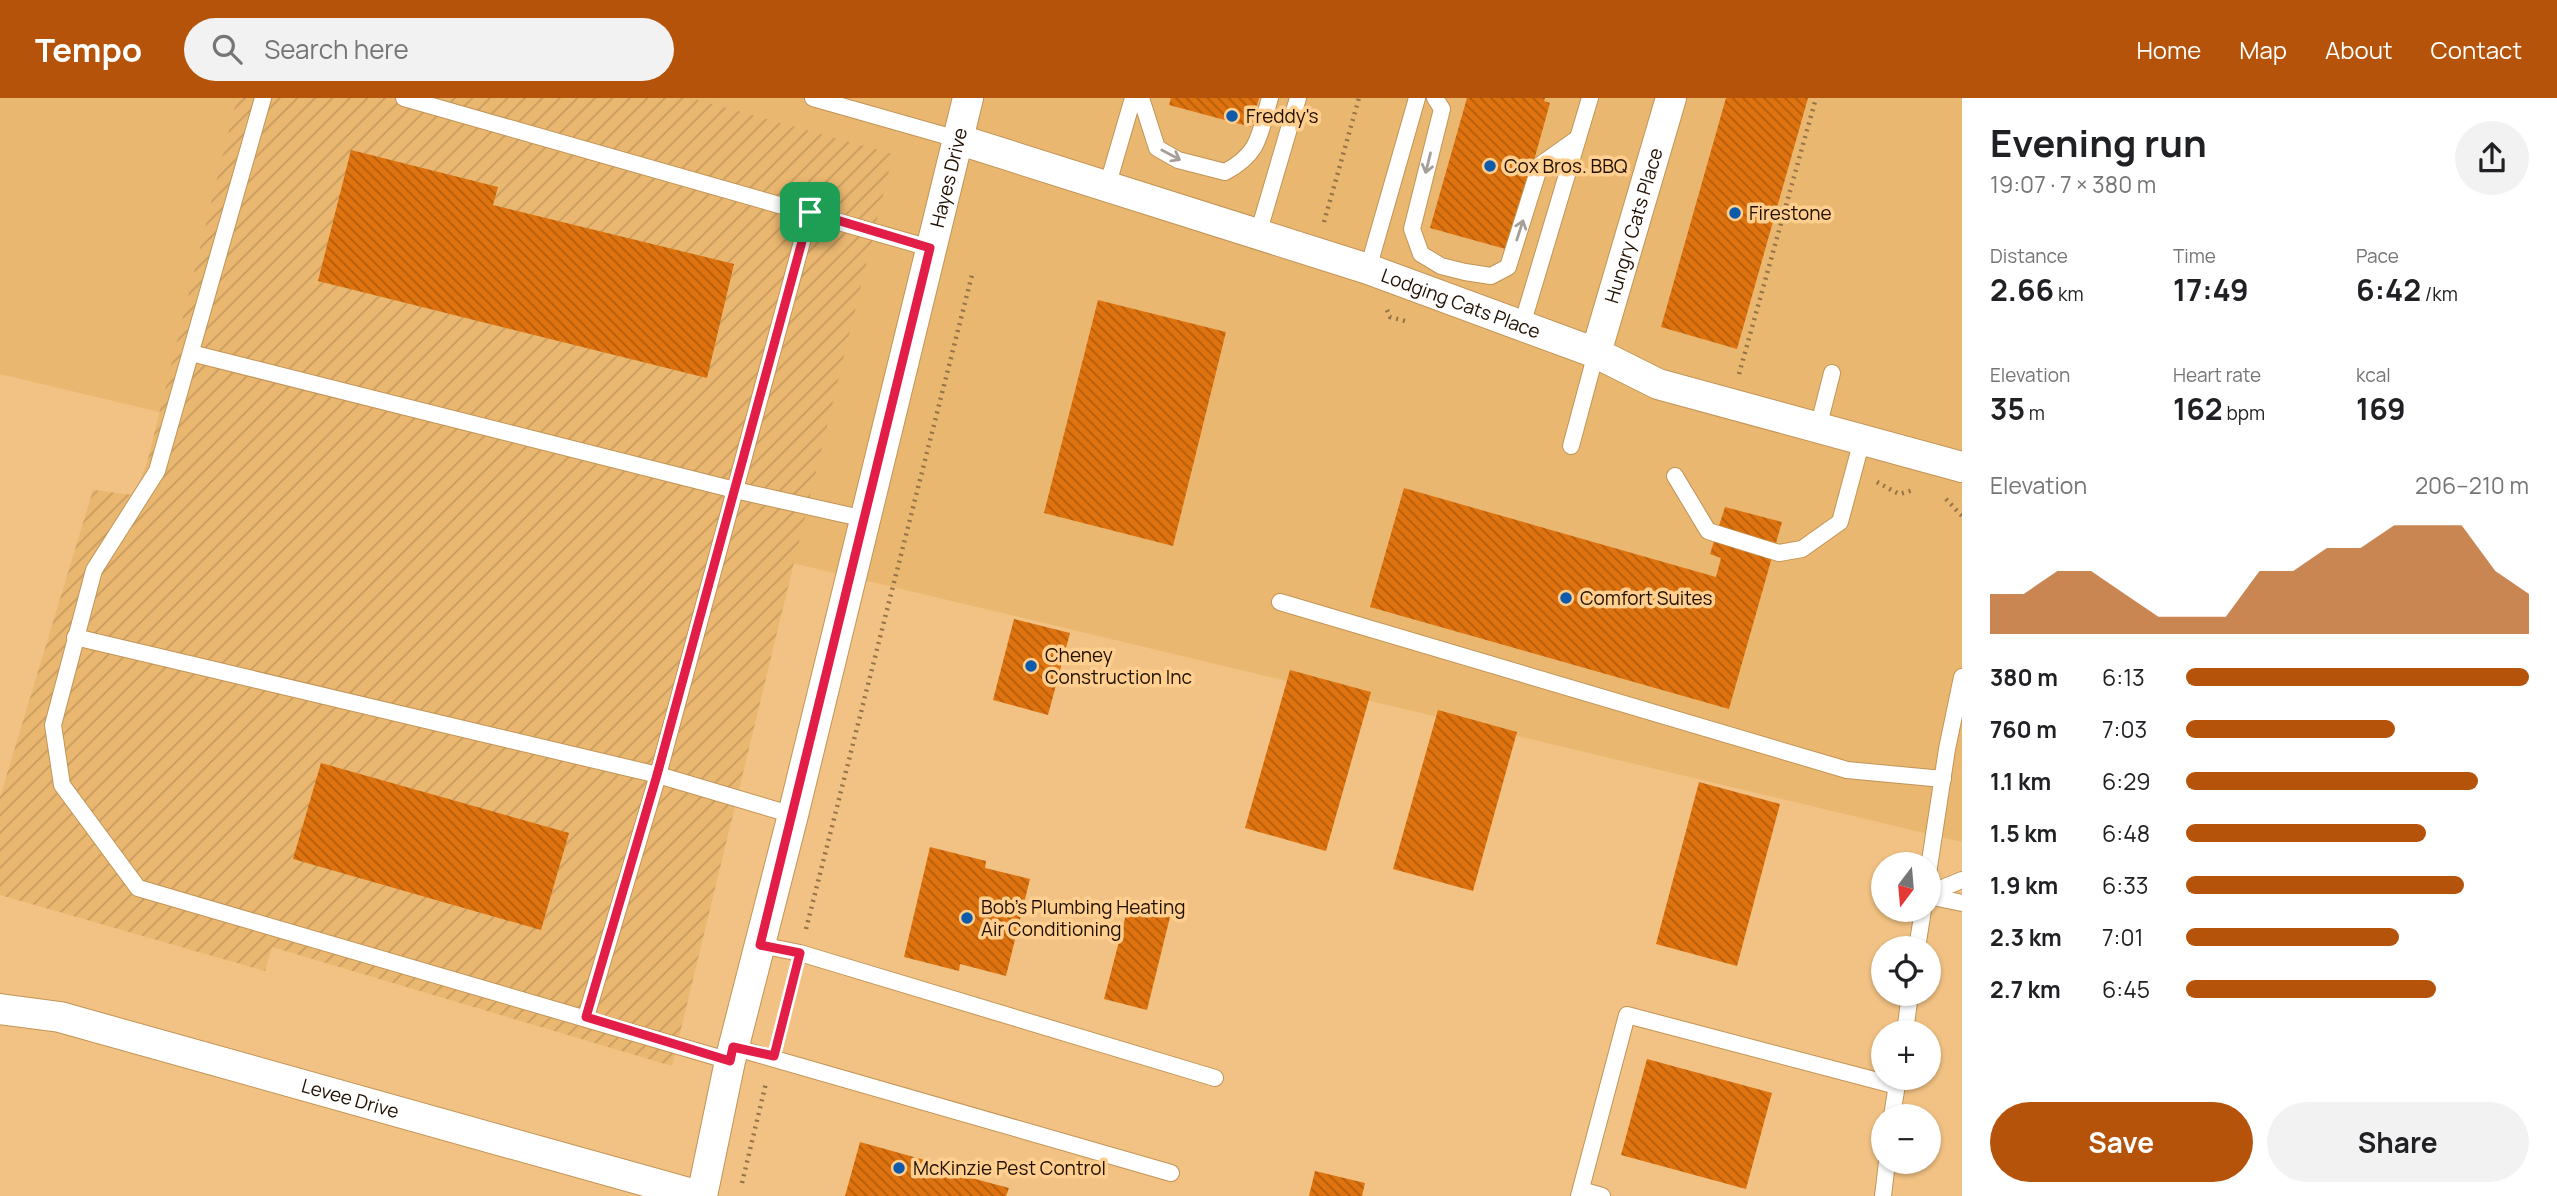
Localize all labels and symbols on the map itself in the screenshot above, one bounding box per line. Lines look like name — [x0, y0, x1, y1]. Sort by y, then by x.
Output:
place label: Freddy's — [1246, 103, 1318, 129]
marker: Freddy's — [1224, 108, 1240, 124]
street label: Hayes Drive — [924, 125, 973, 230]
street label: Hungry Cats Place — [1598, 145, 1669, 306]
one-way arrow — [1160, 149, 1181, 163]
one-way arrow — [1421, 151, 1434, 173]
place label: Cox Bros. BBQ — [1504, 153, 1628, 179]
marker: Cox Bros. BBQ — [1482, 158, 1498, 174]
pin — [780, 182, 840, 242]
place label: Firestone — [1749, 200, 1832, 226]
marker: Firestone — [1727, 205, 1743, 221]
one-way arrow — [1514, 219, 1527, 241]
street label: Lodging Cats Place — [1378, 262, 1544, 344]
place label: Comfort Suites — [1580, 585, 1713, 611]
marker: Comfort Suites — [1558, 590, 1574, 606]
place label: Cheney Construction Inc — [1045, 642, 1192, 690]
marker: Cheney Construction Inc — [1023, 658, 1039, 674]
north arrow — [1871, 852, 1941, 922]
place label: Bob's Plumbing Heating Air Conditioning — [981, 894, 1185, 942]
marker: Bob's Plumbing Heating Air Conditioning — [959, 910, 975, 926]
street label: Levee Drive — [299, 1072, 402, 1124]
place label: McKinzie Pest Control — [913, 1155, 1106, 1181]
marker: McKinzie Pest Control — [891, 1160, 907, 1176]

